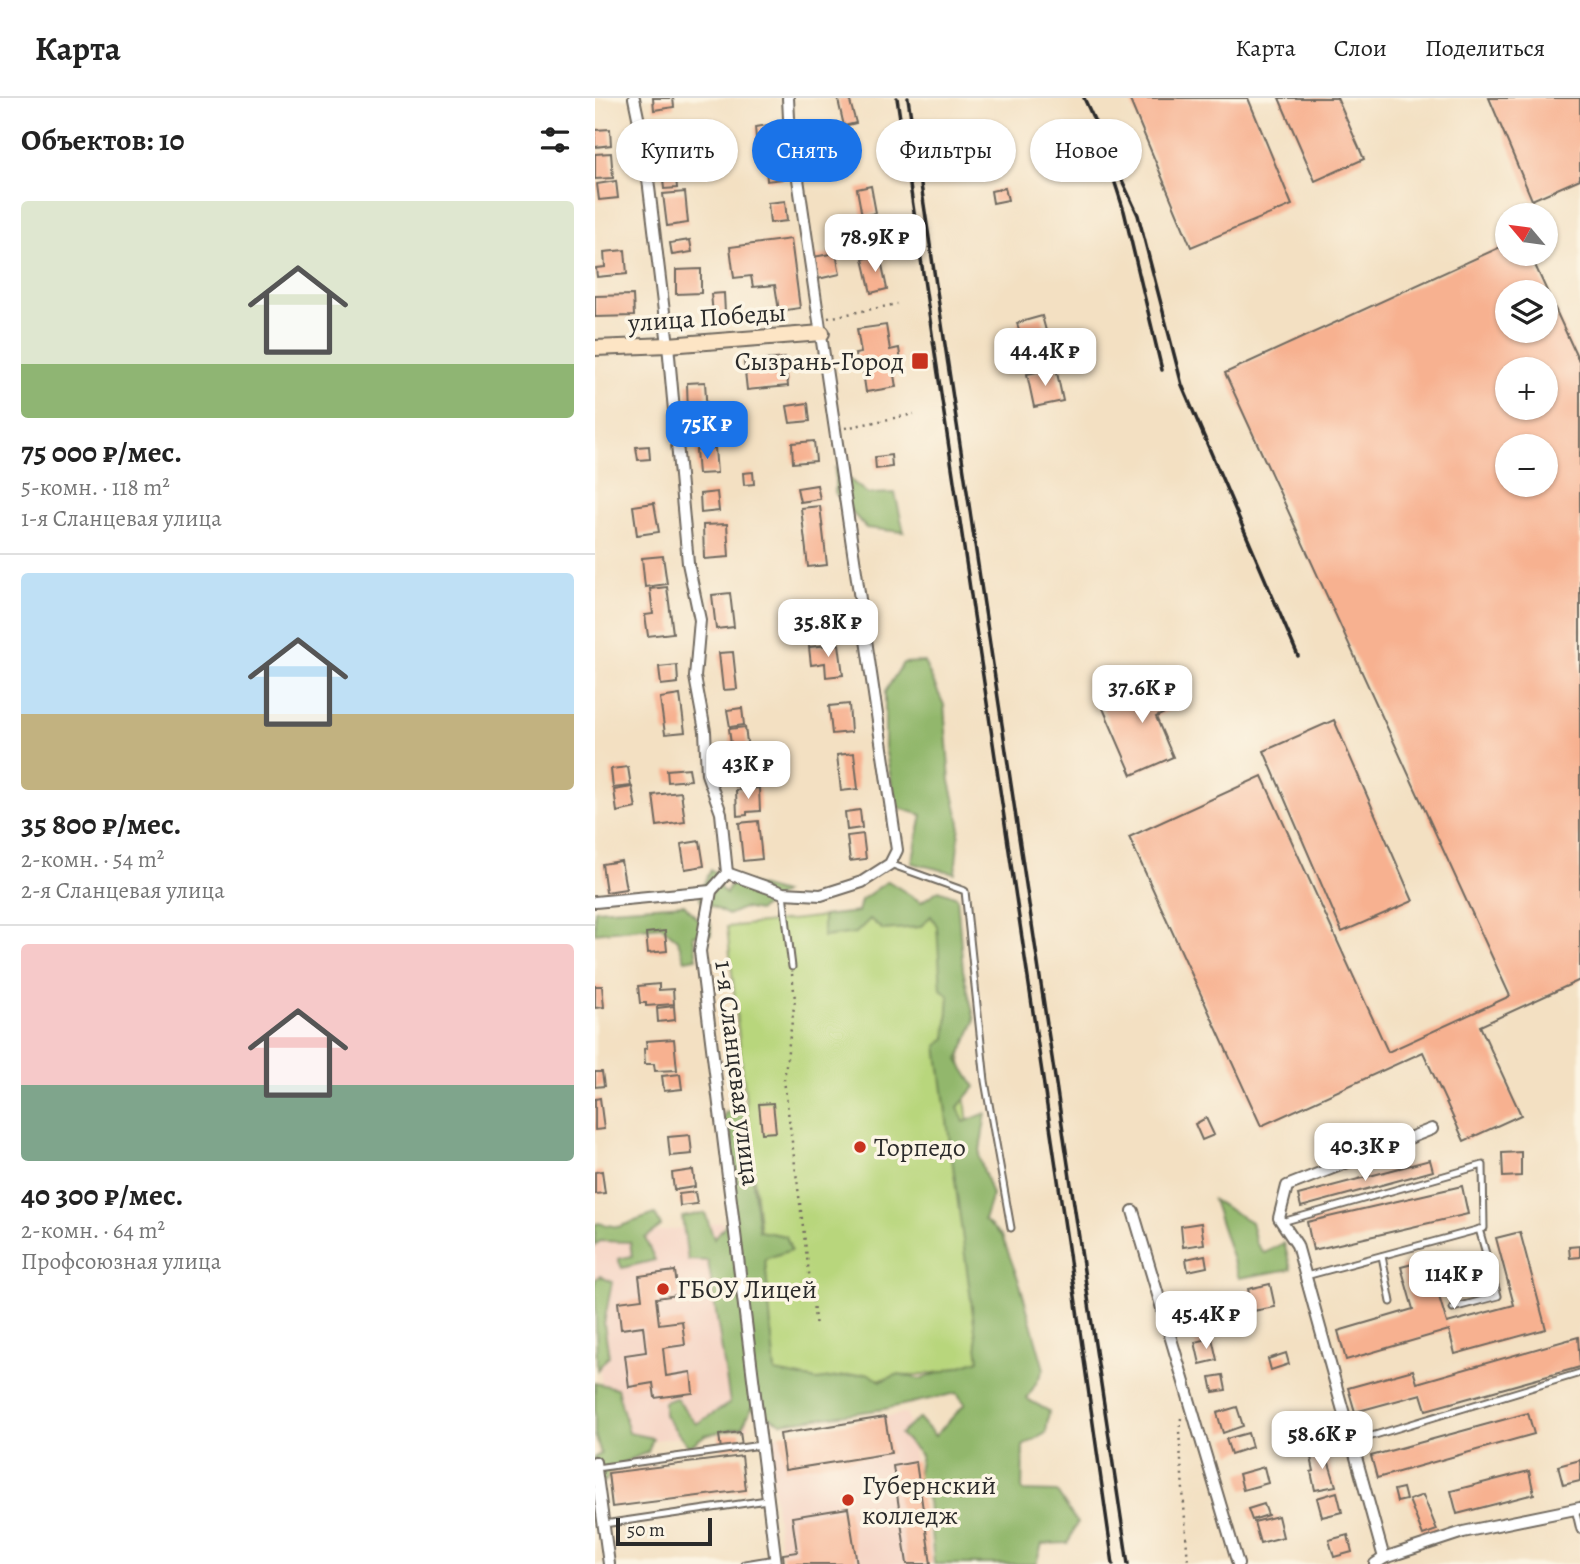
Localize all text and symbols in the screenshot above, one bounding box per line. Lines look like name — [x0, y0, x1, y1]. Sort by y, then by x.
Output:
text: Карта — [35, 26, 121, 71]
text: Карта — [1235, 32, 1296, 64]
text: Слои — [1334, 32, 1387, 64]
text: Поделиться — [1425, 32, 1545, 64]
chip: Купить — [616, 119, 738, 182]
chip: Снять — [752, 119, 862, 182]
chip: Фильтры — [876, 119, 1016, 182]
chip: Новое — [1030, 119, 1142, 182]
text: Объектов: 10 — [21, 120, 184, 160]
icon: filters — [536, 121, 574, 159]
north arrow — [1495, 203, 1557, 266]
map controls — [1495, 203, 1558, 497]
pin: 78.9K ₽ — [810, 214, 940, 274]
text: 78.9K ₽ — [841, 221, 909, 252]
icon: home — [235, 247, 361, 373]
button: layers — [1495, 280, 1558, 343]
street label: улица Победы — [626, 295, 787, 341]
pin: 44.4K ₽ — [980, 328, 1110, 388]
text: 44.4K ₽ — [1010, 335, 1080, 366]
place label: Сызрань-Город — [735, 344, 904, 379]
marker: Сызрань-Город — [910, 351, 930, 371]
button: + — [1495, 357, 1558, 420]
pin: 75K ₽ — [658, 402, 756, 461]
text: 75K ₽ — [682, 408, 732, 439]
text: 75 000 ₽/мес. — [21, 432, 182, 472]
button: − — [1495, 434, 1558, 497]
text: 5-комн. · 118 m² — [21, 472, 170, 503]
text: 1-я Сланцевая улица — [21, 503, 222, 534]
pin: 35.8K ₽ — [763, 600, 893, 659]
text: 35.8K ₽ — [794, 606, 862, 637]
icon: home — [235, 619, 361, 745]
pin: 37.6K ₽ — [1077, 666, 1207, 725]
text: 37.6K ₽ — [1108, 672, 1176, 703]
pin: 43K ₽ — [699, 742, 797, 801]
text: 43K ₽ — [722, 748, 774, 779]
text: 35 800 ₽/мес. — [21, 804, 182, 844]
text: 2-комн. · 54 m² — [21, 844, 164, 875]
text: 2-я Сланцевая улица — [21, 875, 225, 906]
street label: 1-я Сланцевая улица — [706, 958, 769, 1188]
icon: home — [235, 990, 361, 1116]
pin: 40.3K ₽ — [1300, 1124, 1430, 1183]
place label: Торпедо — [874, 1130, 966, 1165]
text: 40.3K ₽ — [1330, 1130, 1400, 1161]
marker: Торпедо — [852, 1139, 868, 1155]
text: 40 300 ₽/мес. — [21, 1175, 184, 1215]
text: 2-комн. · 64 m² — [21, 1215, 165, 1246]
text: Профсоюзная улица — [21, 1246, 221, 1277]
pin: 114K ₽ — [1397, 1252, 1511, 1311]
text: 114K ₽ — [1425, 1258, 1483, 1289]
place label: ГБОУ Лицей — [677, 1272, 817, 1307]
marker: ГБОУ Лицей — [655, 1281, 671, 1297]
pin: 45.4K ₽ — [1141, 1292, 1271, 1351]
text: 45.4K ₽ — [1172, 1298, 1240, 1329]
pin: 58.6K ₽ — [1257, 1412, 1387, 1471]
text: 58.6K ₽ — [1288, 1418, 1356, 1449]
place label: Губернский колледж — [862, 1468, 996, 1533]
marker: Губернский колледж — [840, 1492, 856, 1508]
scale bar — [616, 1515, 712, 1547]
text: 50 m — [627, 1517, 665, 1543]

